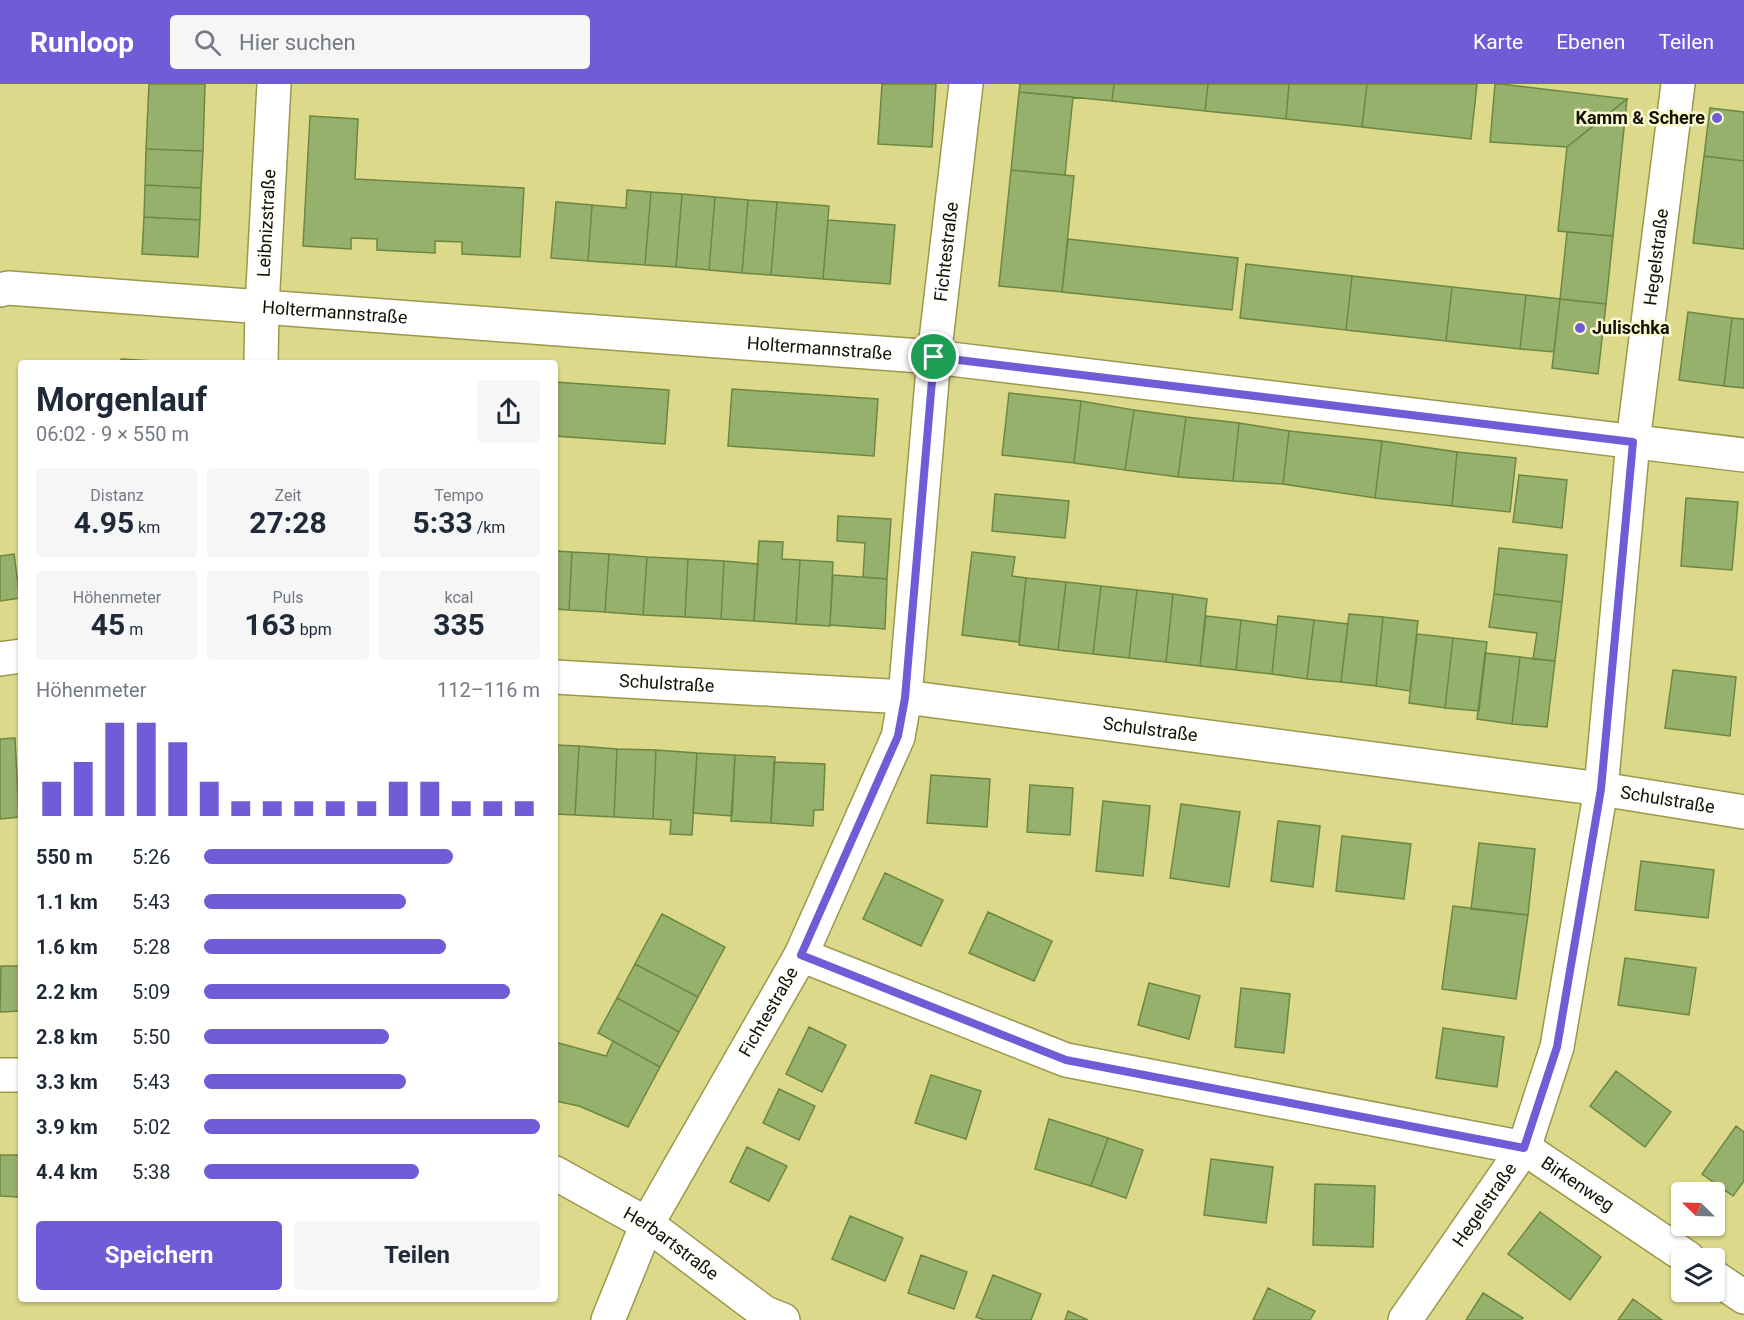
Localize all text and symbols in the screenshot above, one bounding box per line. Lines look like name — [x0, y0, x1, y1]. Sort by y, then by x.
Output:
search box — [170, 15, 590, 69]
text: Runloop — [30, 26, 134, 59]
icon: search — [191, 26, 224, 59]
text: Hier suchen — [239, 30, 356, 55]
text: Karte — [1473, 30, 1523, 54]
text: Ebenen — [1556, 30, 1625, 54]
text: Teilen — [1658, 30, 1714, 54]
place label: Kamm & Schere — [1576, 107, 1705, 128]
marker: Kamm & Schere — [1710, 111, 1724, 125]
street label: Leibnizstraße — [253, 169, 279, 278]
street label: Fichtestraße — [930, 201, 962, 303]
street label: Hegelstraße — [1639, 207, 1672, 307]
street label: Holtermannstraße — [262, 296, 408, 328]
place label: Julischka — [1592, 317, 1670, 338]
marker: Julischka — [1573, 321, 1587, 335]
pin — [908, 331, 959, 382]
street label: Holtermannstraße — [746, 332, 893, 364]
icon: arrive — [917, 340, 950, 373]
text: Morgenlauf — [36, 380, 207, 419]
button: share — [477, 380, 540, 443]
text: 06:02 · 9 × 550 m — [36, 422, 189, 446]
text: Distanz — [90, 486, 144, 505]
text: Zeit — [274, 486, 302, 505]
text: Tempo — [434, 486, 484, 505]
text: 4.95 — [74, 505, 134, 540]
text: 27:28 — [249, 505, 327, 540]
text: 5:33 — [413, 505, 473, 540]
text: km — [134, 518, 160, 537]
text: /km — [473, 518, 505, 537]
text: Höhenmeter — [73, 588, 161, 607]
text: Puls — [272, 588, 304, 607]
text: kcal — [445, 588, 473, 607]
text: 45 — [91, 607, 125, 642]
text: 163 — [244, 607, 296, 642]
text: 335 — [433, 607, 485, 642]
text: m — [125, 620, 143, 639]
text: bpm — [296, 620, 332, 639]
street label: Schulstraße — [619, 670, 715, 696]
text: Höhenmeter — [36, 678, 146, 702]
text: 112–116 m — [437, 678, 540, 702]
street label: Schulstraße — [1102, 712, 1199, 746]
street label: Schulstraße — [1619, 781, 1716, 817]
text: 550 m — [36, 845, 93, 869]
text: 5:26 — [132, 845, 171, 869]
text: 1.1 km — [36, 890, 98, 914]
text: 5:43 — [132, 890, 171, 914]
text: 1.6 km — [36, 935, 98, 959]
text: 5:28 — [132, 935, 171, 959]
street label: Fichtestraße — [734, 963, 802, 1060]
text: 2.2 km — [36, 980, 98, 1004]
text: 5:09 — [132, 980, 171, 1004]
text: 2.8 km — [36, 1025, 98, 1049]
text: 5:50 — [132, 1025, 171, 1049]
text: 3.3 km — [36, 1070, 98, 1094]
text: 5:43 — [132, 1070, 171, 1094]
text: 3.9 km — [36, 1115, 98, 1139]
text: 5:02 — [132, 1115, 171, 1139]
street label: Birkenweg — [1537, 1152, 1618, 1215]
street label: Hegelstraße — [1448, 1159, 1521, 1251]
text: 4.4 km — [36, 1160, 98, 1184]
text: 5:38 — [132, 1160, 171, 1184]
north arrow — [1671, 1182, 1725, 1236]
map controls — [1671, 1182, 1725, 1302]
street label: Herbartstraße — [620, 1202, 723, 1284]
button: Speichern — [36, 1221, 282, 1290]
button: Teilen — [294, 1221, 540, 1290]
button: layers — [1671, 1248, 1725, 1302]

